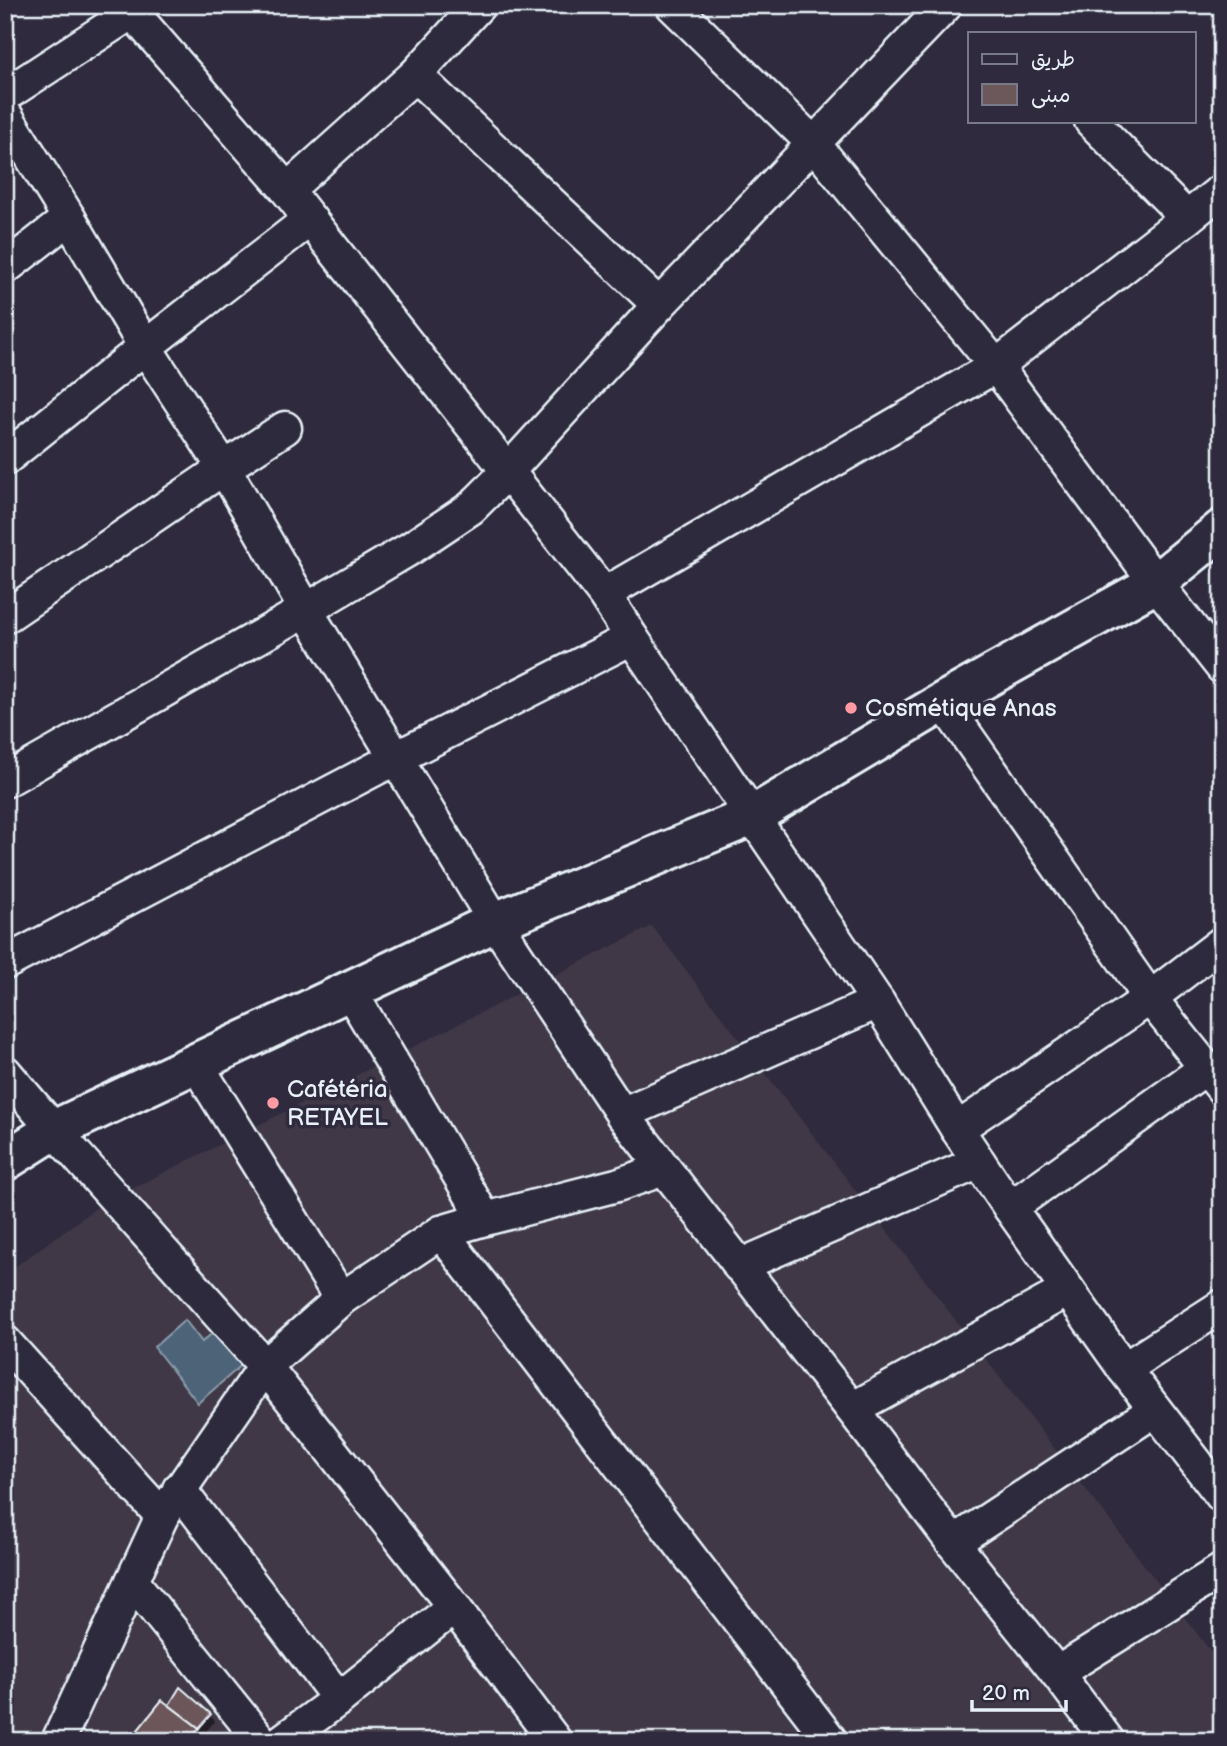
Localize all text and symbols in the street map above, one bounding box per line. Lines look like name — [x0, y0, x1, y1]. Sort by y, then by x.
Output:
legend — [968, 32, 1196, 122]
text: طريق — [1031, 47, 1075, 72]
text: مبنى — [1031, 83, 1070, 109]
place label: Cosmétique Anas — [865, 694, 1057, 723]
marker: Cosmétique Anas — [843, 700, 859, 716]
place label: Cafétéria RETAYEL — [287, 1075, 388, 1132]
marker: Cafétéria RETAYEL — [265, 1095, 281, 1111]
scale bar — [972, 1669, 1066, 1713]
text: 20 m — [982, 1681, 1030, 1706]

